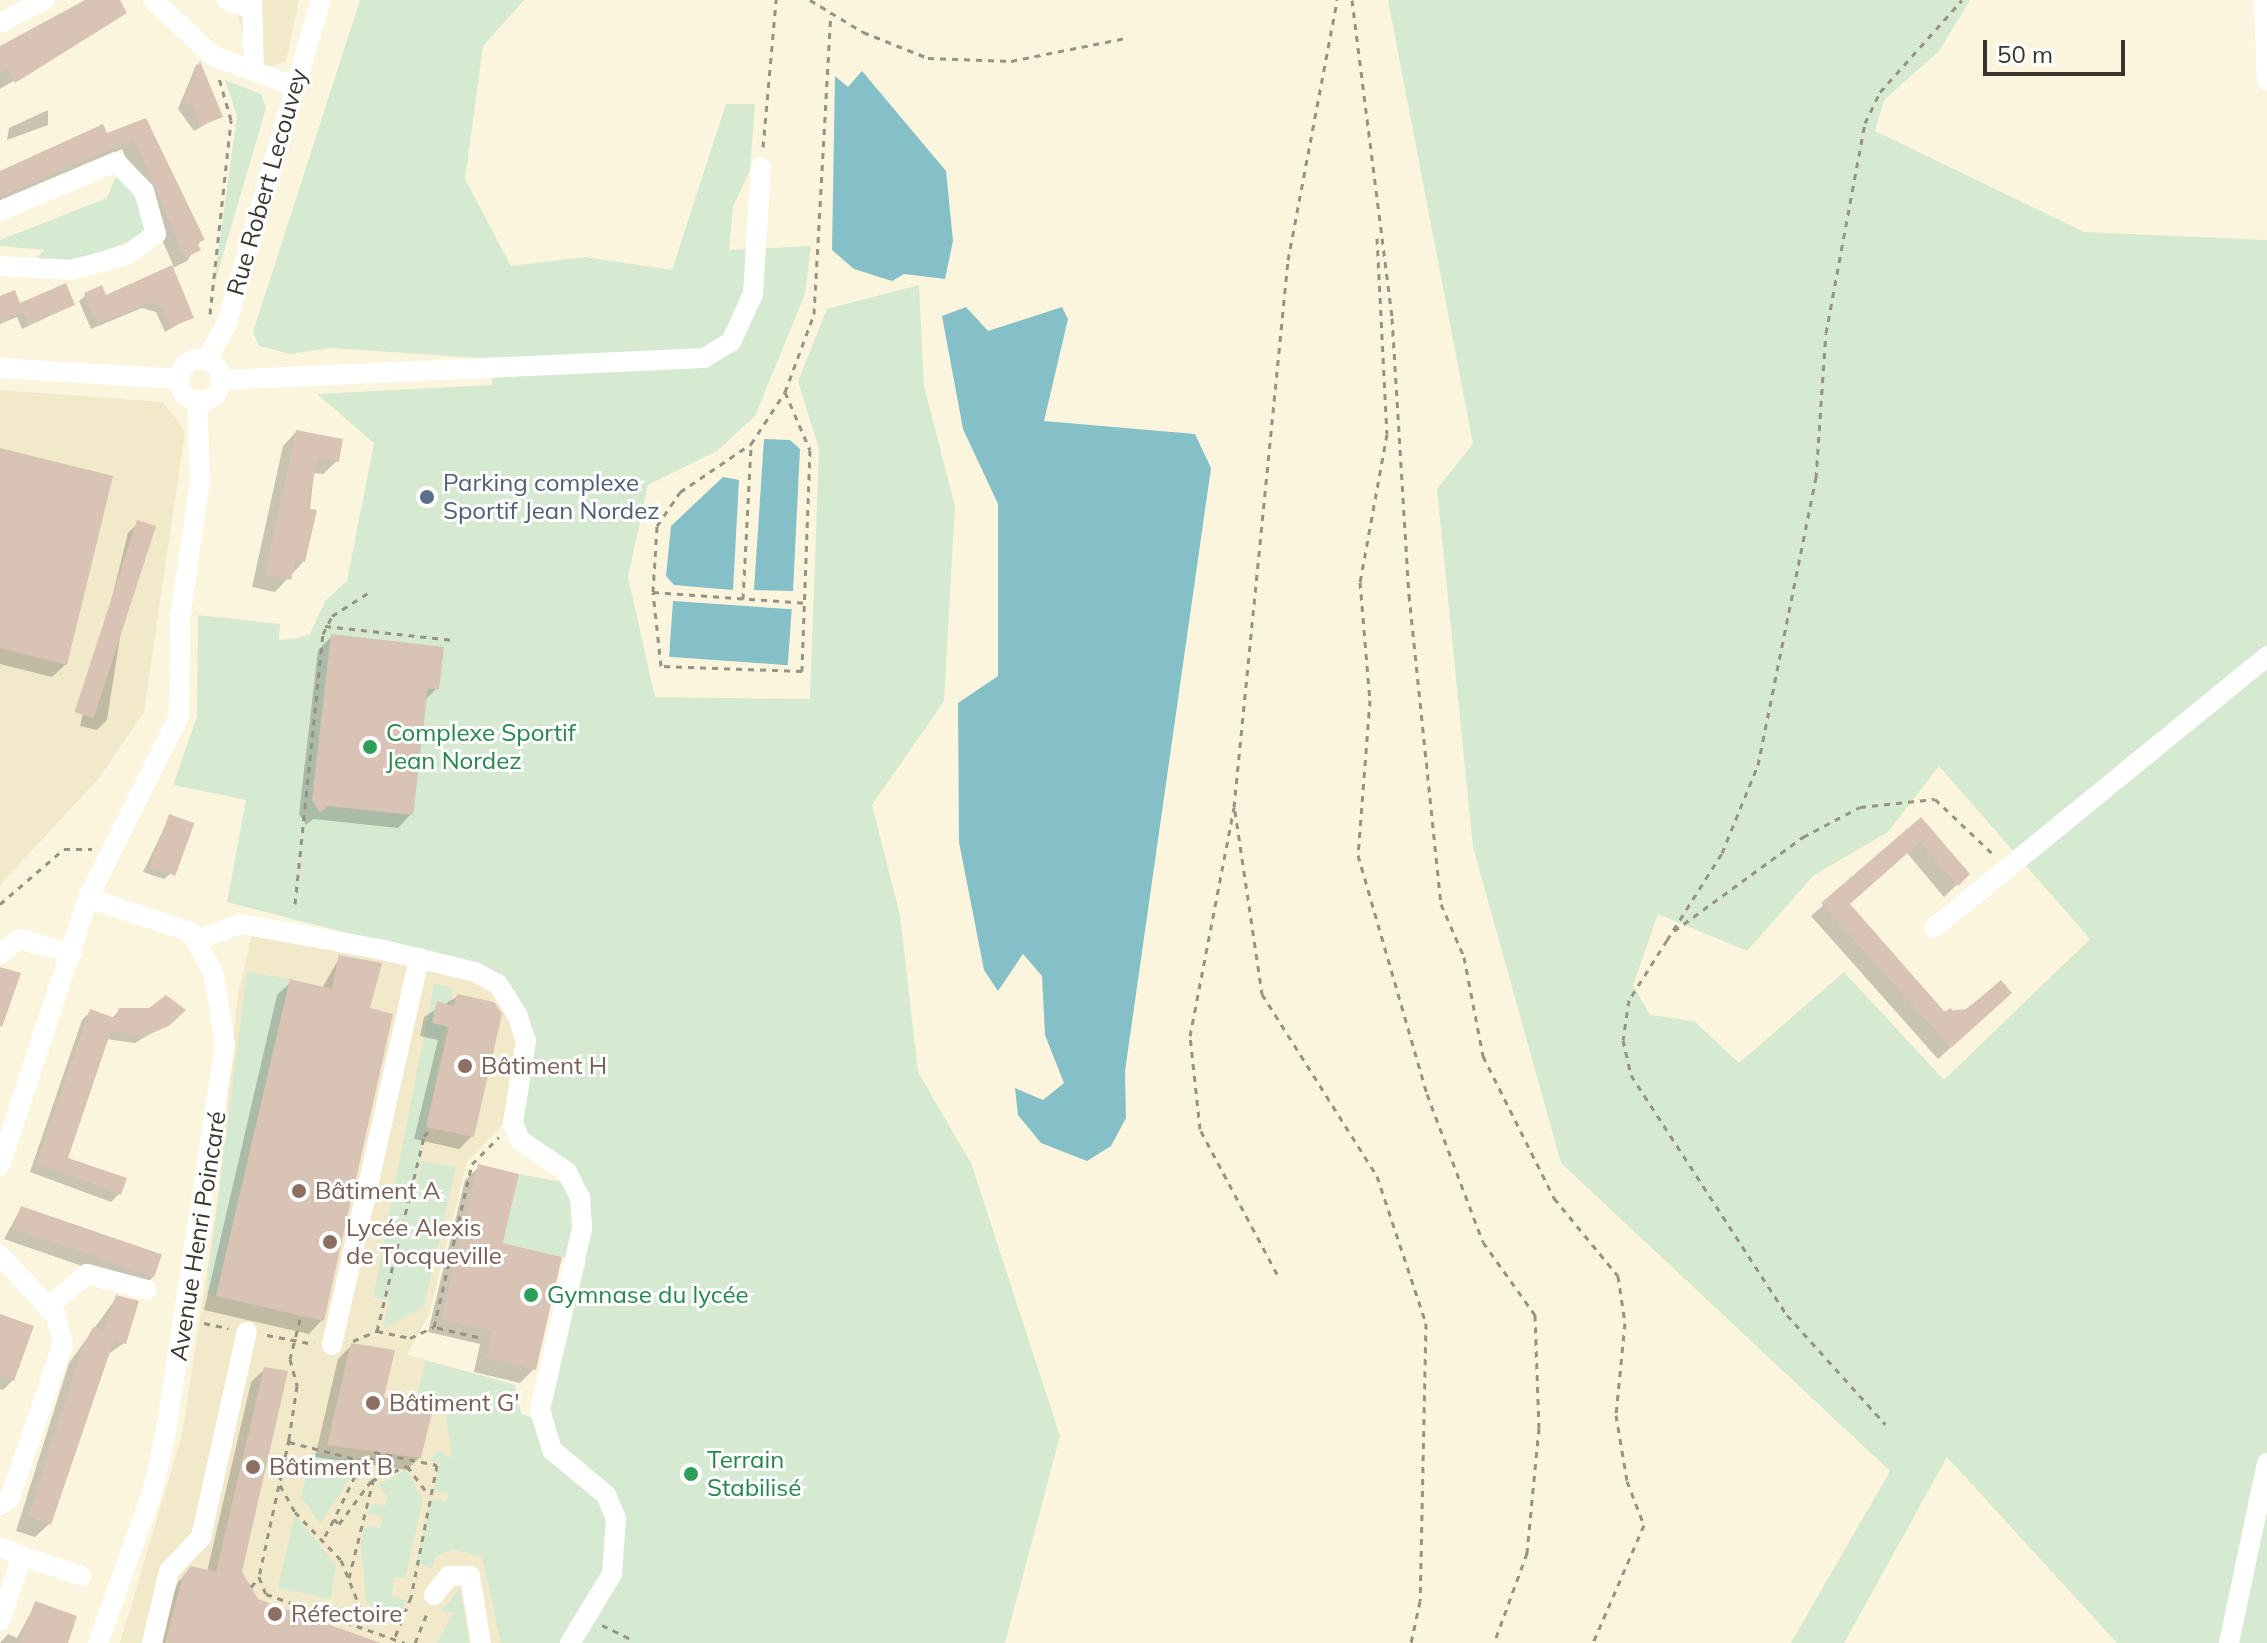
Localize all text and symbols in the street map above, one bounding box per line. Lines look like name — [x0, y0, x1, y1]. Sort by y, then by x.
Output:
scale bar — [1987, 24, 2129, 74]
text: 50 m — [1997, 39, 2053, 69]
street label: Rue Robert Lecouvey — [221, 65, 313, 299]
place label: Parking complexe Sportif Jean Nordez — [443, 469, 660, 525]
marker: Parking complexe Sportif Jean Nordez — [418, 488, 436, 506]
place label: Complexe Sportif Jean Nordez — [386, 719, 576, 775]
marker: Complexe Sportif Jean Nordez — [361, 738, 379, 756]
place label: Bâtiment H — [481, 1052, 607, 1080]
marker: Bâtiment H — [456, 1057, 474, 1075]
street label: Avenue Henri Poincaré — [164, 1109, 232, 1363]
place label: Bâtiment A — [315, 1177, 440, 1205]
marker: Bâtiment A — [290, 1182, 308, 1200]
place label: Lycée Alexis de Tocqueville — [346, 1214, 502, 1270]
marker: Lycée Alexis de Tocqueville — [321, 1233, 339, 1251]
place label: Gymnase du lycée — [547, 1281, 749, 1309]
marker: Gymnase du lycée — [522, 1286, 540, 1304]
place label: Bâtiment G' — [389, 1389, 520, 1417]
marker: Bâtiment G' — [364, 1394, 382, 1412]
place label: Terrain Stabilisé — [707, 1446, 801, 1502]
place label: Bâtiment B — [269, 1453, 393, 1481]
marker: Bâtiment B — [244, 1458, 262, 1476]
marker: Terrain Stabilisé — [682, 1465, 700, 1483]
place label: Réfectoire — [291, 1600, 402, 1628]
marker: Réfectoire — [266, 1605, 284, 1623]

